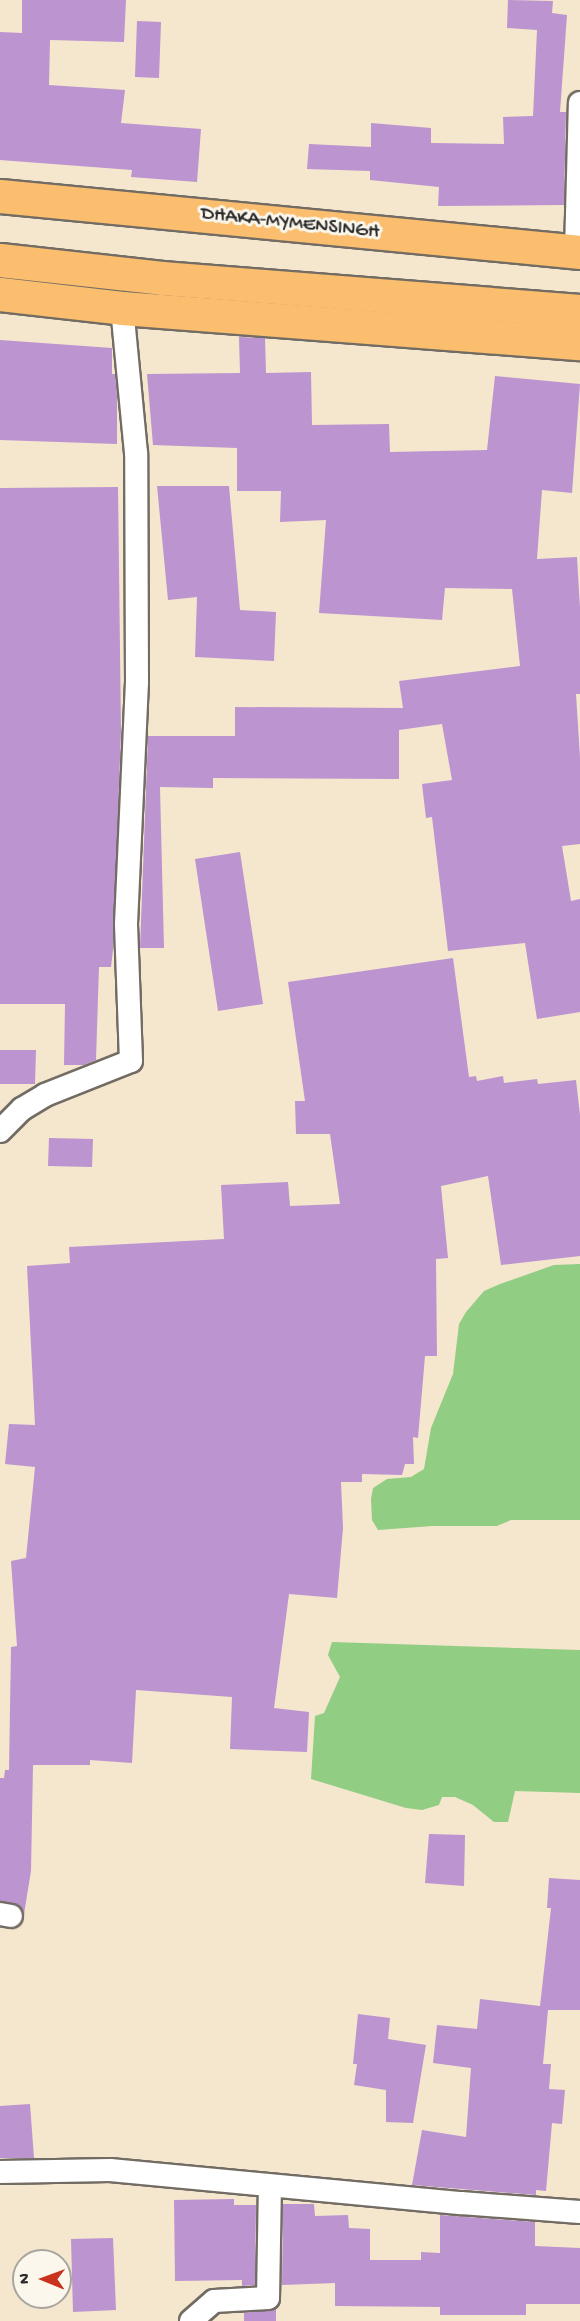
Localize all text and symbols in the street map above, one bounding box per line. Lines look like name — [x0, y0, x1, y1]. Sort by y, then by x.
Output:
street label: DHAKA-MYMENSINGH — [200, 203, 380, 245]
north arrow — [12, 2249, 72, 2309]
text: N — [16, 2273, 35, 2284]

